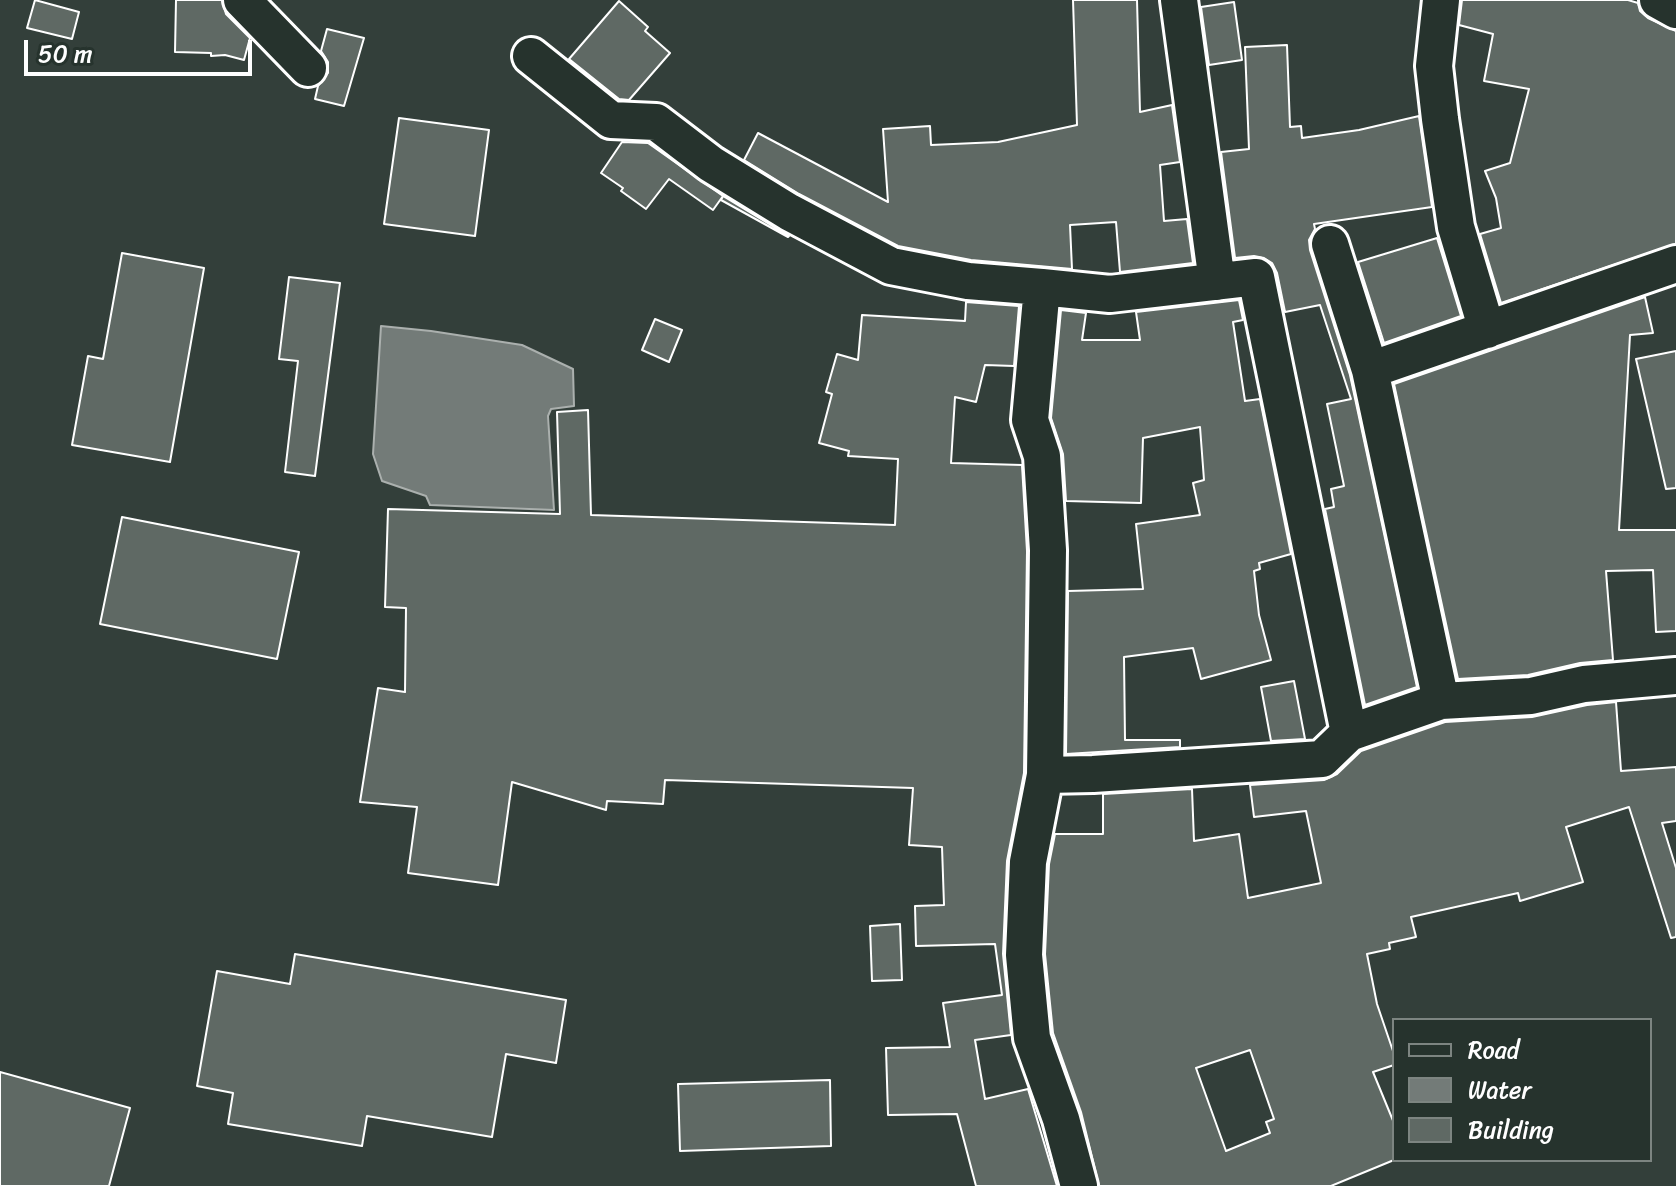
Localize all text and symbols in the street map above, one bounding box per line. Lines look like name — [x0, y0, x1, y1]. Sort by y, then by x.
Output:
scale bar — [28, 24, 256, 74]
text: 50 m — [38, 33, 93, 75]
legend — [1392, 1018, 1652, 1162]
text: Road — [1468, 1029, 1519, 1071]
text: Water — [1468, 1069, 1531, 1111]
text: Building — [1468, 1109, 1554, 1151]

